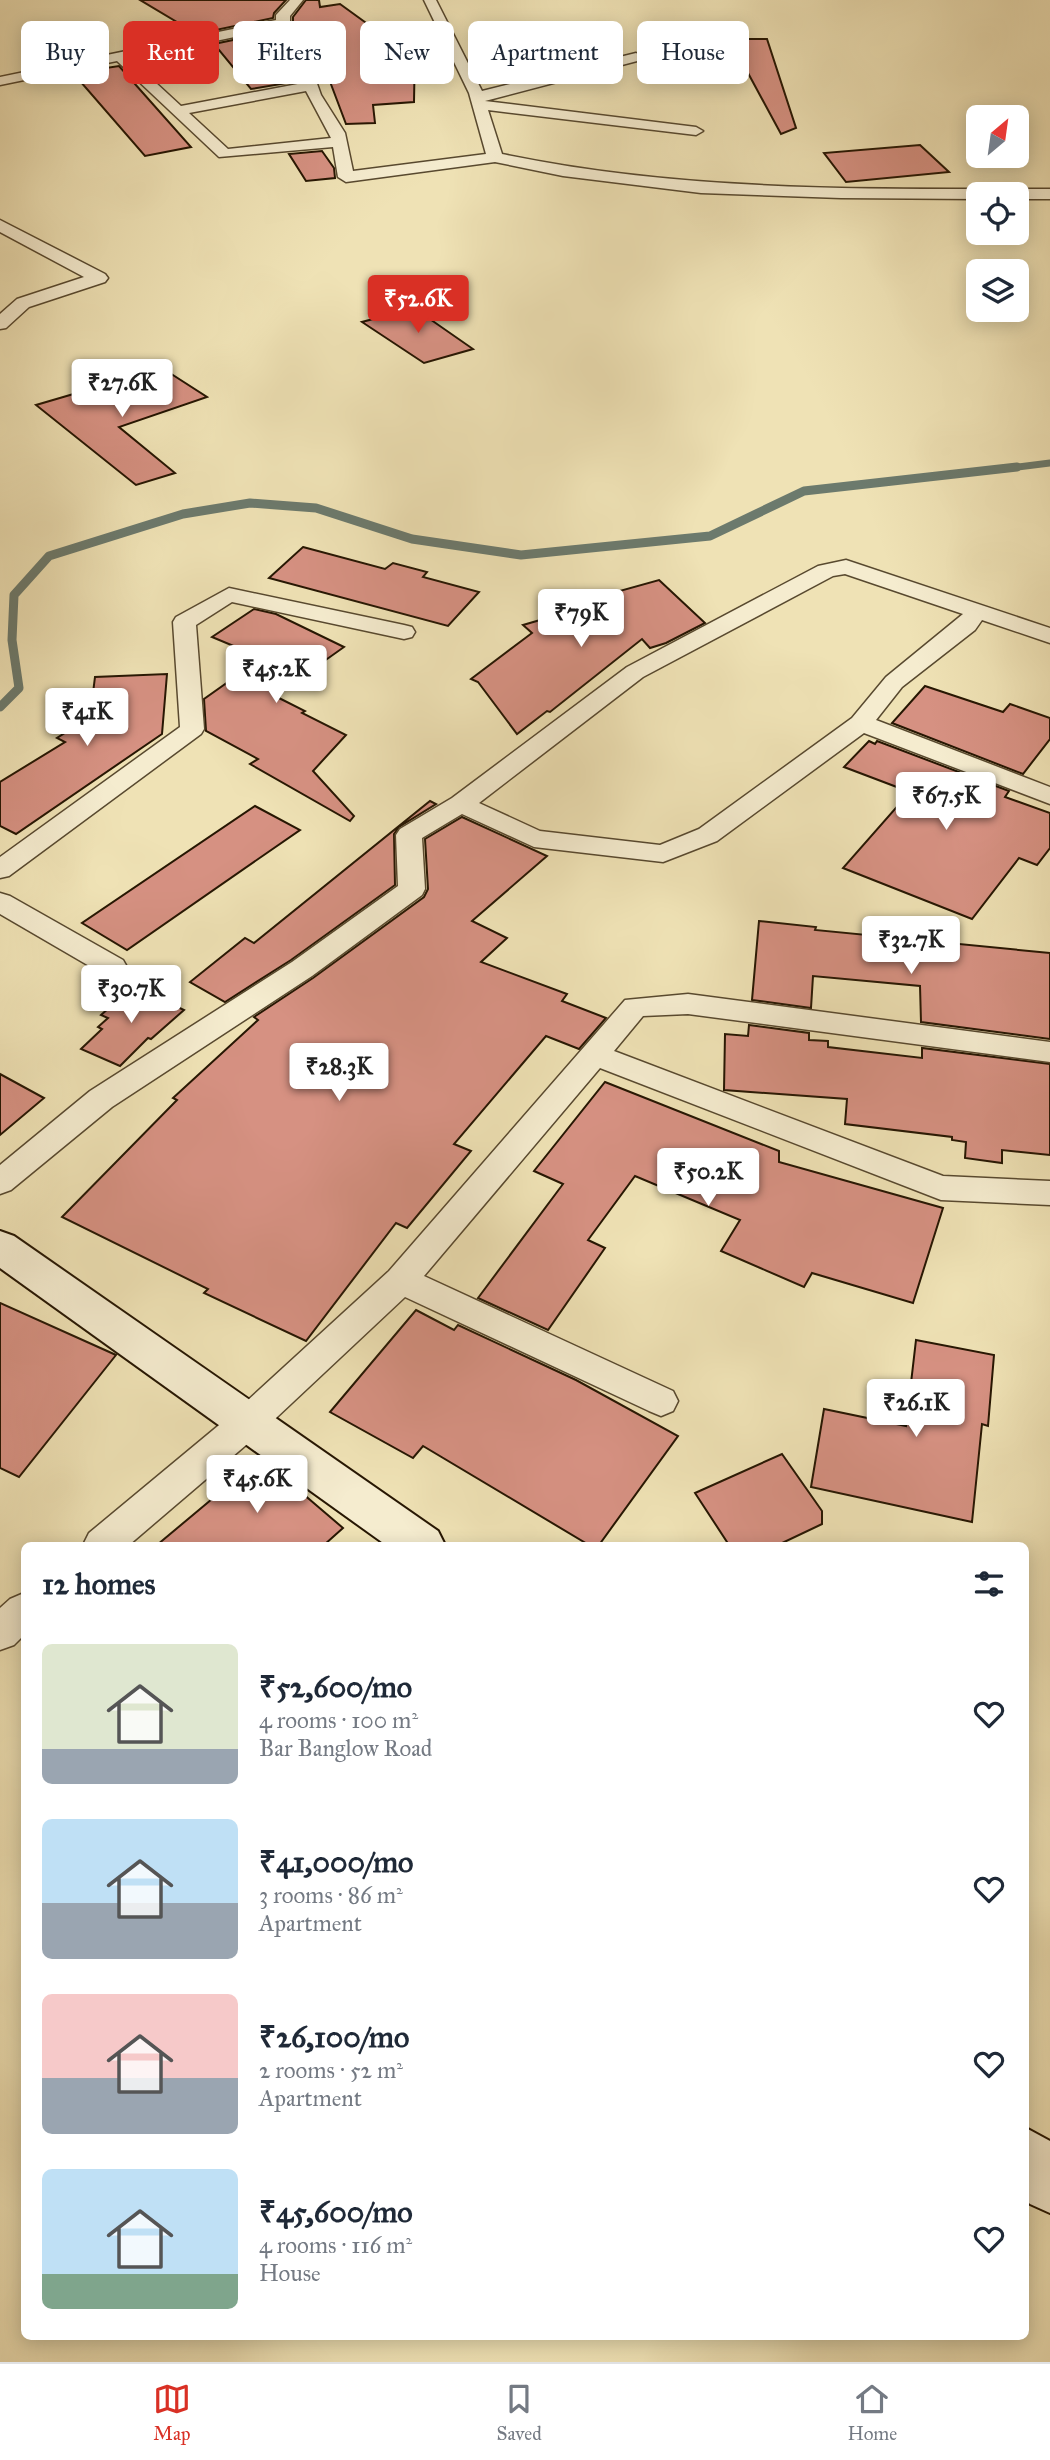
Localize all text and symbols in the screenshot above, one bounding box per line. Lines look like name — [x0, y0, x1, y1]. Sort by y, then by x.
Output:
chip: Buy — [21, 21, 109, 84]
chip: Rent — [123, 21, 219, 84]
chip: Filters — [233, 21, 346, 84]
chip: New — [360, 21, 454, 84]
chip: Apartment — [468, 21, 623, 84]
chip: House — [637, 21, 749, 84]
north arrow — [966, 105, 1029, 168]
map controls — [966, 105, 1029, 322]
button: locate — [966, 182, 1029, 245]
button: layers — [966, 259, 1029, 322]
pin: ₹52.6K — [361, 276, 475, 335]
text: ₹52.6K — [384, 284, 452, 312]
pin: ₹27.6K — [65, 360, 179, 419]
text: ₹27.6K — [88, 368, 156, 396]
pin: ₹79K — [540, 590, 622, 649]
text: ₹79K — [554, 598, 608, 626]
pin: ₹45.2K — [219, 646, 333, 705]
text: ₹45.2K — [242, 654, 310, 682]
pin: ₹41K — [46, 688, 128, 748]
text: ₹41K — [61, 697, 113, 725]
pin: ₹67.5K — [889, 772, 1003, 832]
text: ₹67.5K — [912, 781, 980, 809]
pin: ₹32.7K — [854, 916, 968, 976]
text: ₹32.7K — [878, 925, 944, 953]
pin: ₹30.7K — [74, 965, 188, 1025]
text: ₹30.7K — [97, 974, 165, 1002]
pin: ₹28.3K — [282, 1044, 396, 1103]
text: ₹28.3K — [305, 1052, 373, 1080]
pin: ₹50.2K — [651, 1148, 765, 1208]
text: ₹50.2K — [673, 1157, 743, 1185]
pin: ₹26.1K — [859, 1380, 973, 1439]
text: ₹26.1K — [883, 1388, 949, 1416]
pin: ₹45.6K — [200, 1456, 314, 1515]
text: ₹45.6K — [223, 1464, 291, 1492]
icon: filters — [970, 1565, 1008, 1603]
text: 12 homes — [42, 1566, 155, 1602]
text: ₹52,600/mo — [259, 1669, 412, 1705]
icon: home — [98, 1672, 182, 1756]
icon: heart — [970, 1695, 1008, 1733]
text: 4 rooms · 100 m² — [259, 1706, 418, 1734]
text: Bar Banglow Road — [259, 1734, 432, 1762]
text: ₹41,000/mo — [259, 1844, 413, 1880]
icon: home — [98, 1847, 182, 1931]
icon: heart — [970, 1870, 1008, 1908]
text: 3 rooms · 86 m² — [259, 1881, 403, 1909]
text: Apartment — [259, 1909, 362, 1937]
text: ₹26,100/mo — [259, 2019, 409, 2055]
icon: home — [98, 2022, 182, 2106]
icon: heart — [970, 2045, 1008, 2083]
text: 2 rooms · 52 m² — [259, 2056, 403, 2084]
text: Apartment — [259, 2084, 362, 2112]
text: ₹45,600/mo — [259, 2194, 413, 2230]
icon: home — [98, 2197, 182, 2281]
icon: heart — [970, 2220, 1008, 2258]
text: 4 rooms · 116 m² — [259, 2231, 412, 2259]
text: House — [259, 2259, 321, 2287]
tab: Map — [153, 2380, 191, 2445]
tab: Saved — [497, 2380, 542, 2445]
tab: Home — [847, 2380, 897, 2445]

